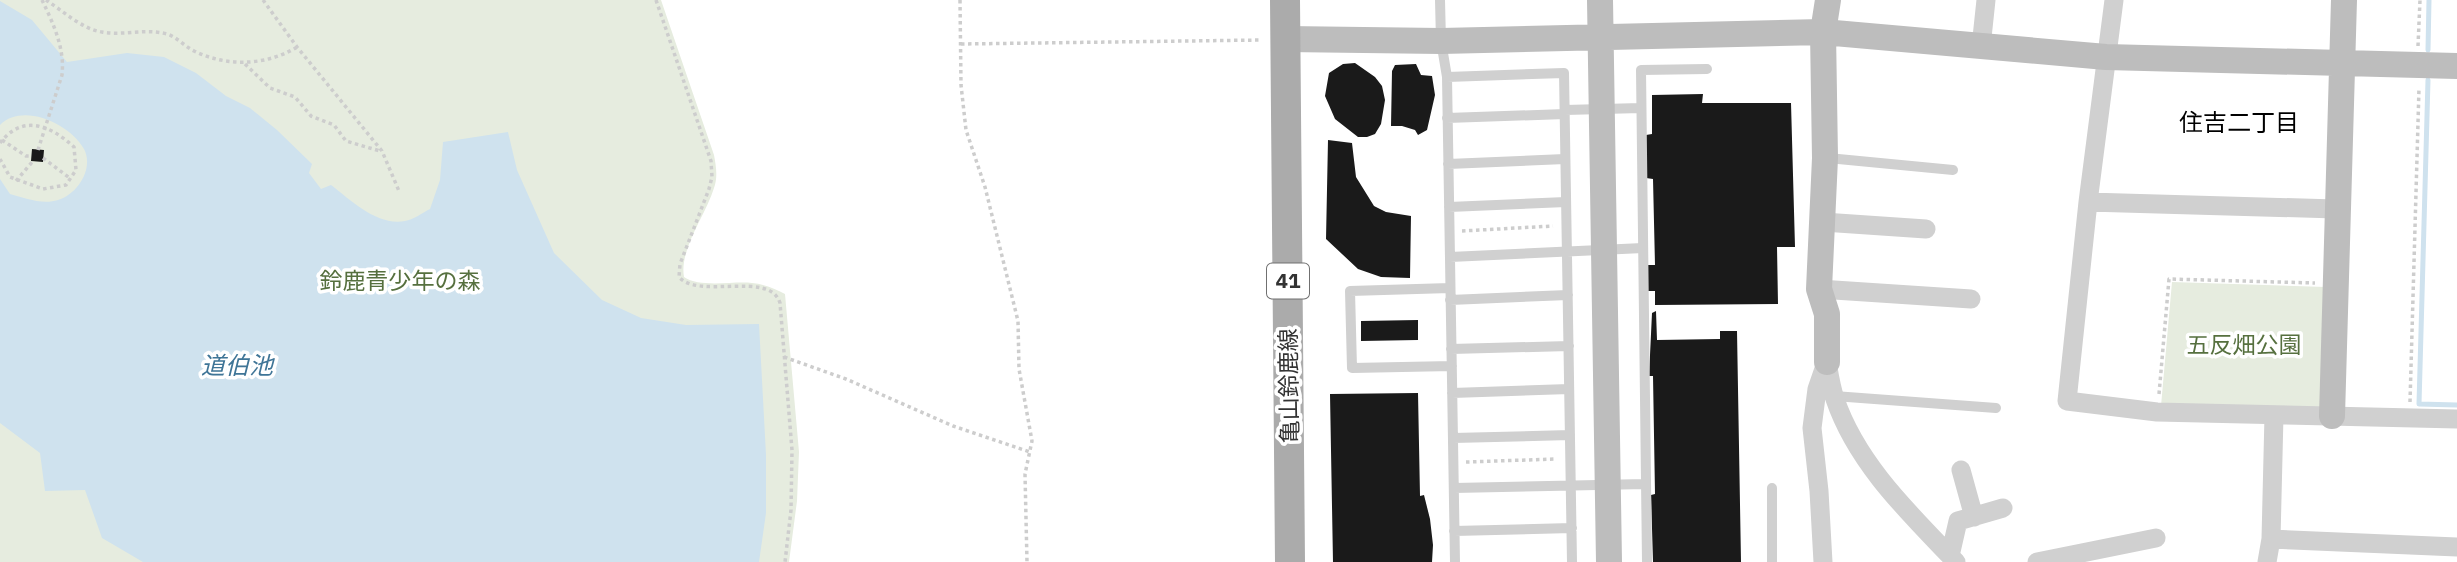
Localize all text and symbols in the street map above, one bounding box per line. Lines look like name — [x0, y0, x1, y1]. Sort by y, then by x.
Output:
district label: 住吉二丁目 — [2179, 106, 2299, 138]
road number: 41 — [1267, 264, 1309, 298]
park label: 鈴鹿青少年の森 — [320, 265, 481, 295]
street label: 亀山鈴鹿線 — [1272, 328, 1304, 444]
park label: 五反畑公園 — [2187, 329, 2302, 359]
water label: 道伯池 — [201, 349, 275, 381]

